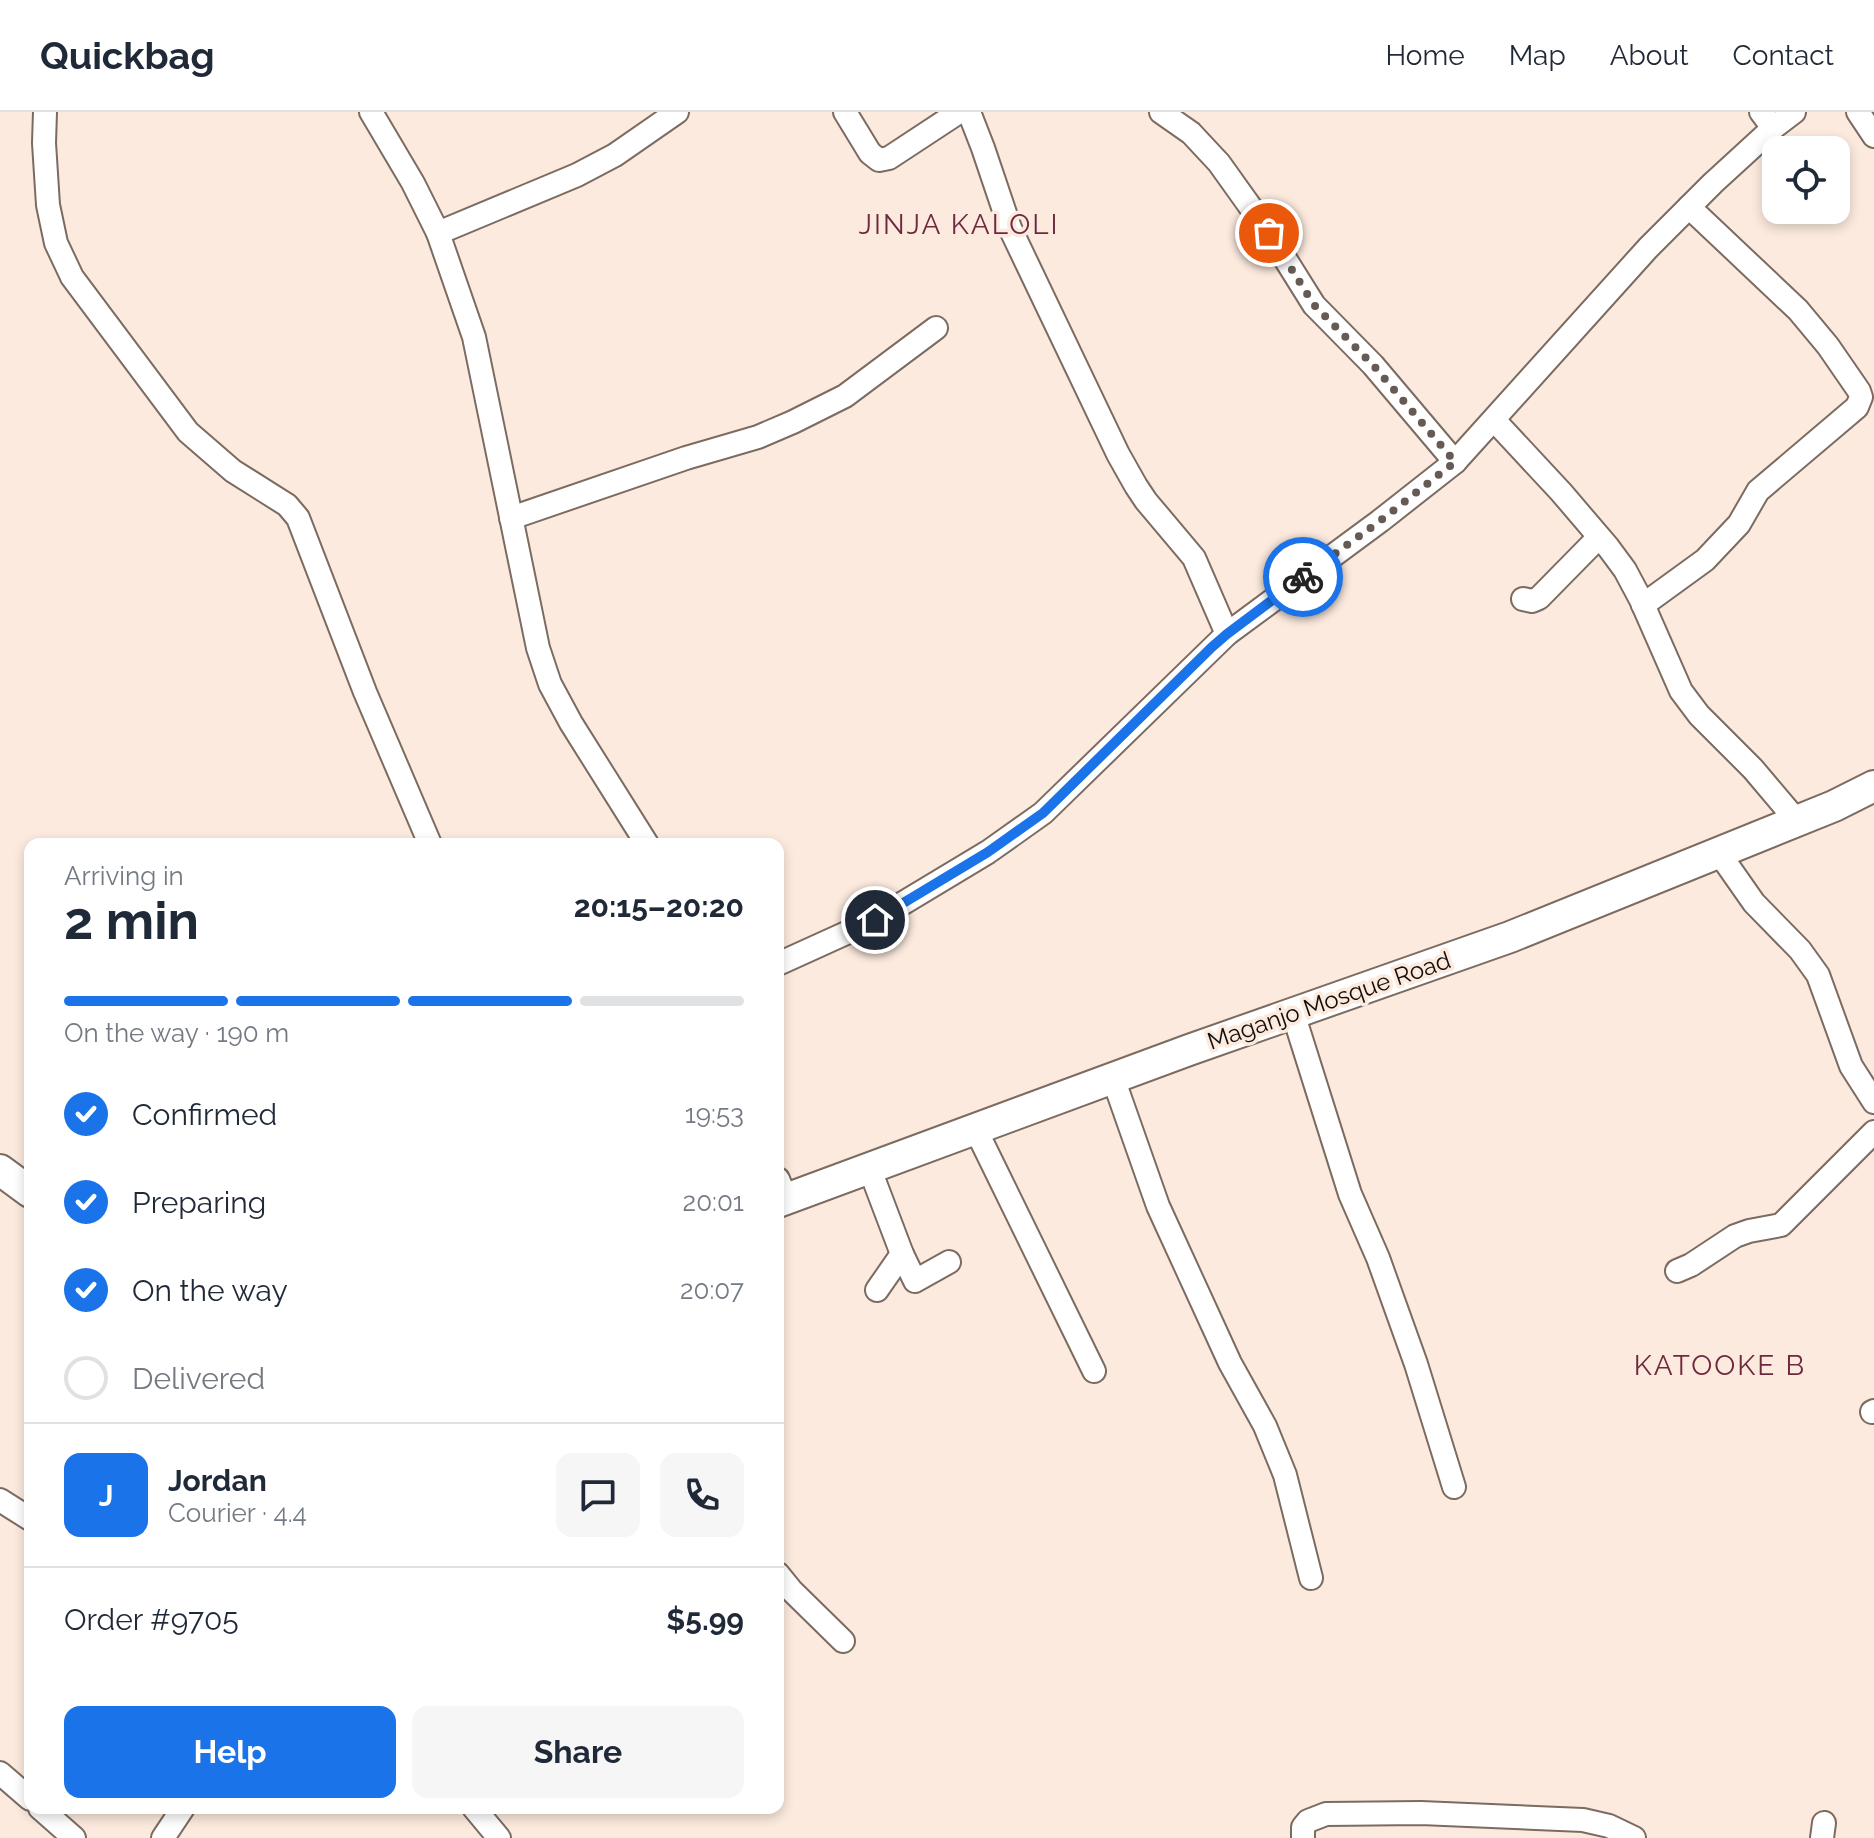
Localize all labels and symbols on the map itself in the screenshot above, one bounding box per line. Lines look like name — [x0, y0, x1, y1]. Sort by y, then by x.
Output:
pin — [1235, 199, 1303, 267]
district label: JINJA KALOLI — [859, 208, 1059, 241]
courier — [1263, 537, 1343, 617]
pin — [841, 886, 909, 954]
street label: Maganjo Mosque Road — [1203, 945, 1454, 1056]
district label: KATOOKE B — [1634, 1349, 1806, 1382]

